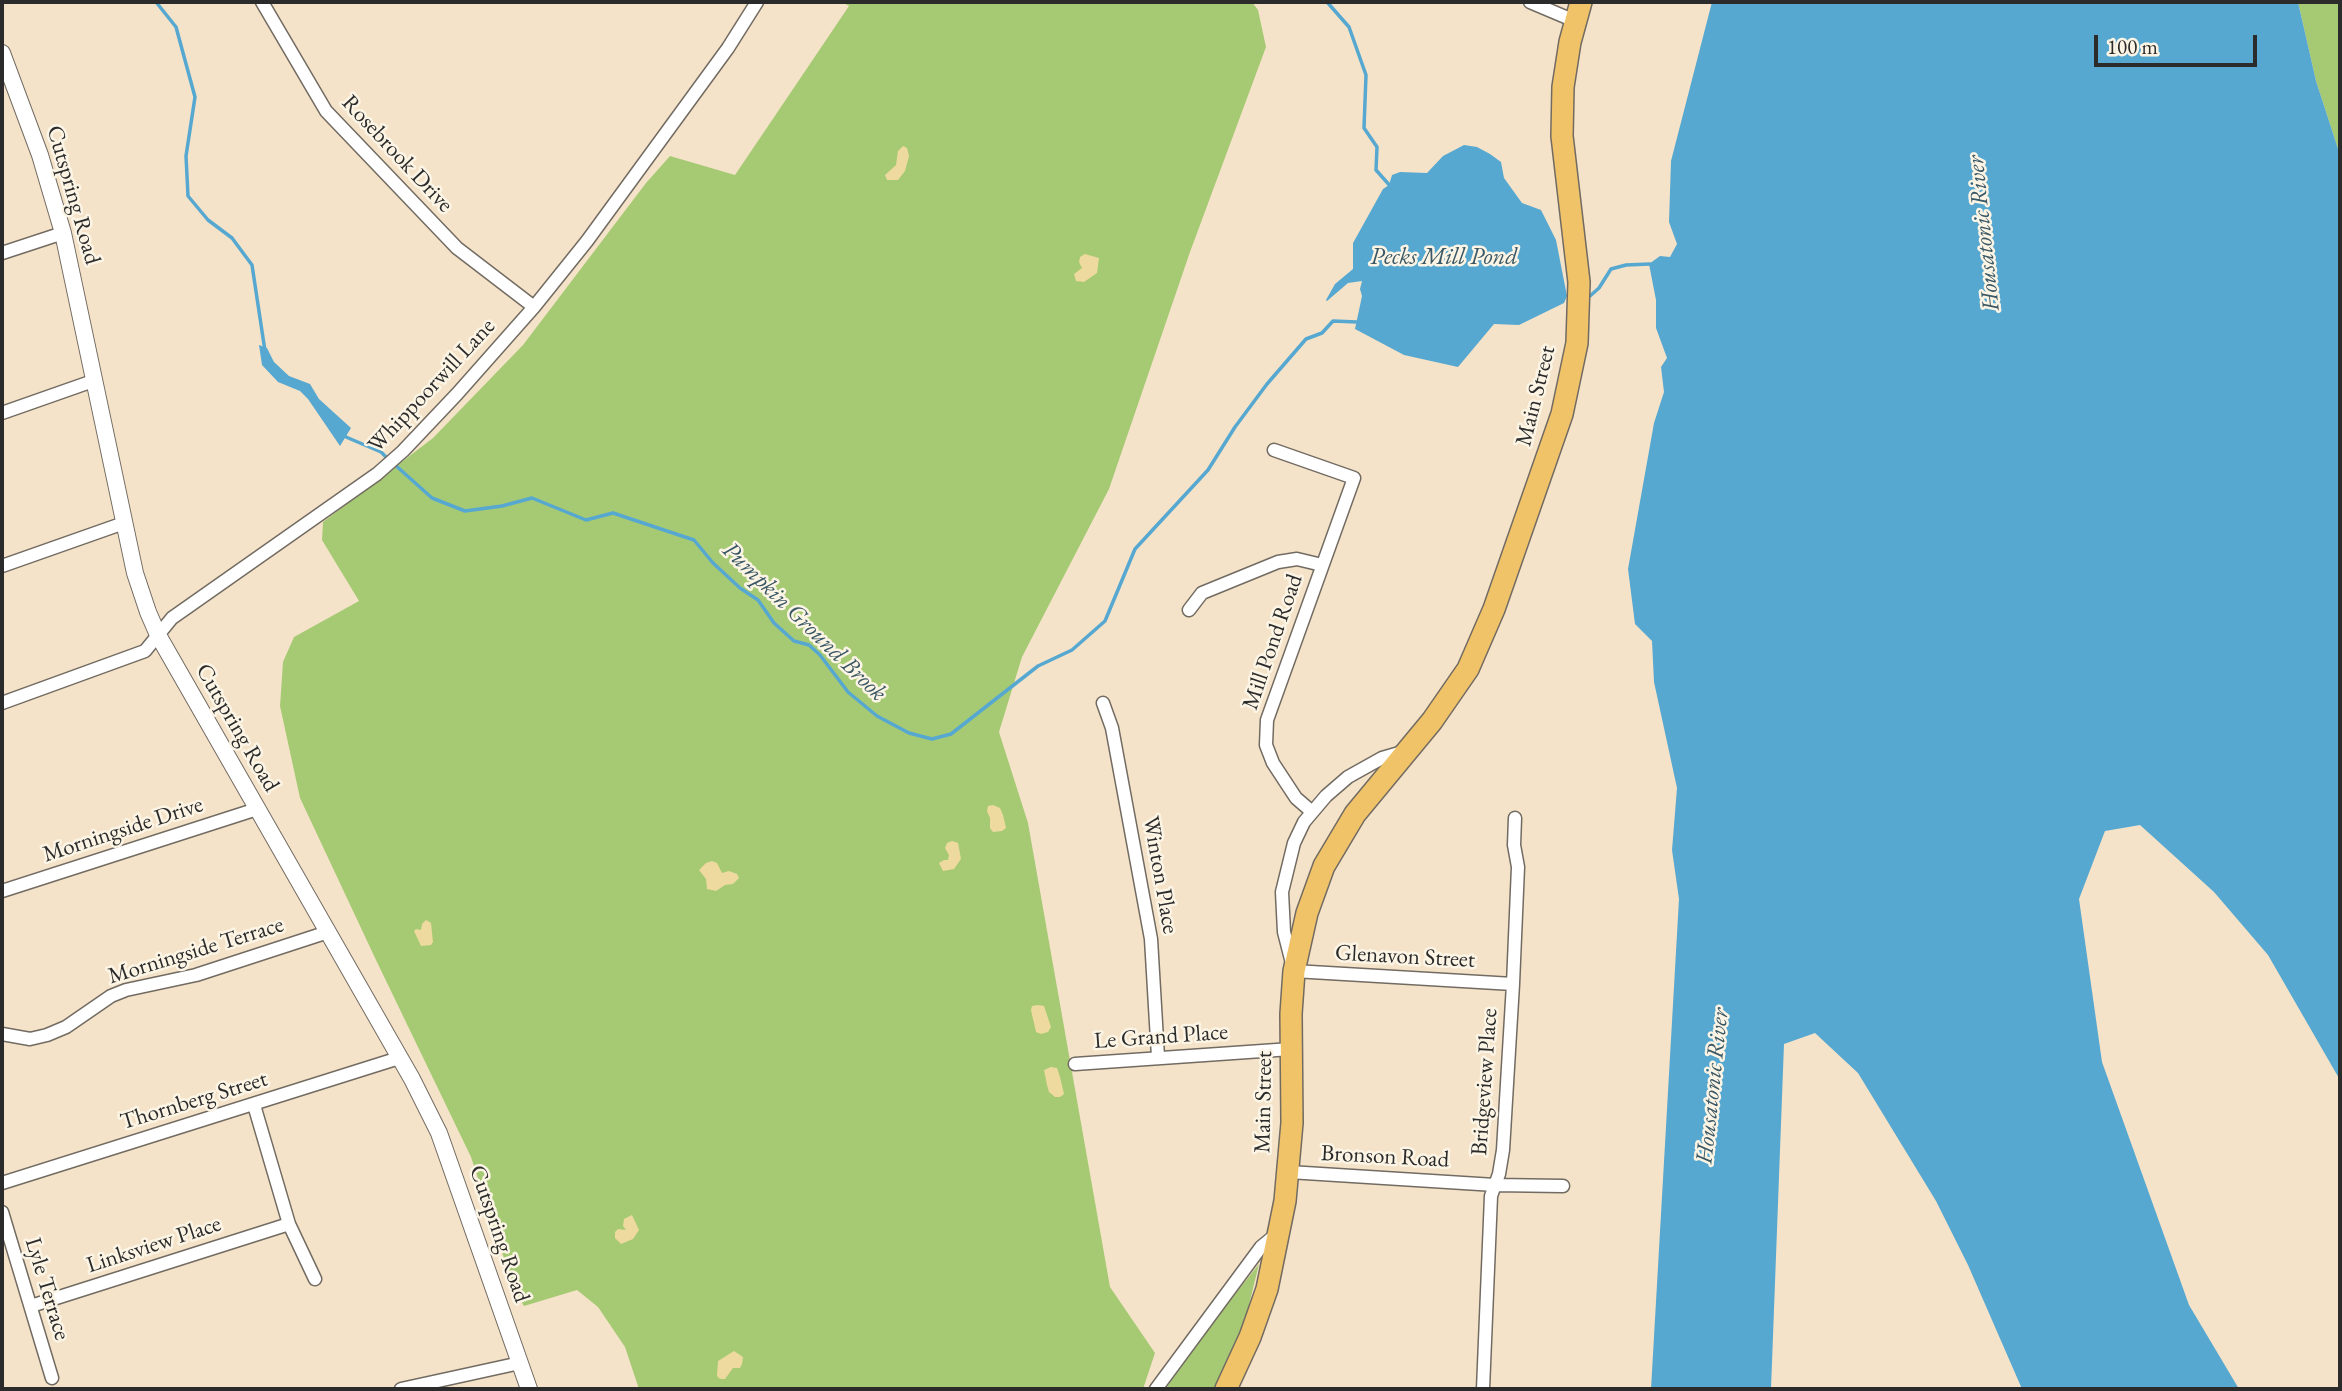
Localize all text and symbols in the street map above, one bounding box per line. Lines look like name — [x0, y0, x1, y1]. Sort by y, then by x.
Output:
scale bar — [2097, 21, 2260, 65]
text: 100 m — [2107, 33, 2158, 60]
street label: Rosebrook Drive — [336, 89, 458, 219]
street label: Cutspring Road — [40, 122, 106, 268]
water label: Housatonic River — [1962, 154, 2006, 312]
water label: Pecks Mill Pond — [1370, 243, 1518, 271]
street label: Whippoorwill Lane — [363, 313, 501, 459]
street label: Main Street — [1510, 343, 1562, 449]
water label: Pumpkin Ground Brook — [716, 536, 892, 708]
street label: Mill Pond Road — [1237, 571, 1309, 713]
street label: Cutspring Road — [189, 659, 285, 797]
street label: Morningside Drive — [39, 791, 207, 869]
street label: Winton Place — [1136, 814, 1184, 936]
street label: Morningside Terrace — [105, 911, 287, 991]
street label: Glenavon Street — [1334, 940, 1476, 974]
street label: Bridgeview Place — [1466, 1007, 1504, 1157]
water label: Housatonic River — [1691, 1007, 1735, 1165]
street label: Le Grand Place — [1093, 1019, 1229, 1055]
street label: Main Street — [1249, 1051, 1279, 1153]
street label: Thornberg Street — [117, 1066, 271, 1136]
street label: Bronson Road — [1320, 1140, 1450, 1174]
street label: Cutspring Road — [463, 1162, 535, 1306]
street label: Linksview Place — [83, 1210, 225, 1280]
street label: Lyle Terrace — [18, 1234, 76, 1344]

